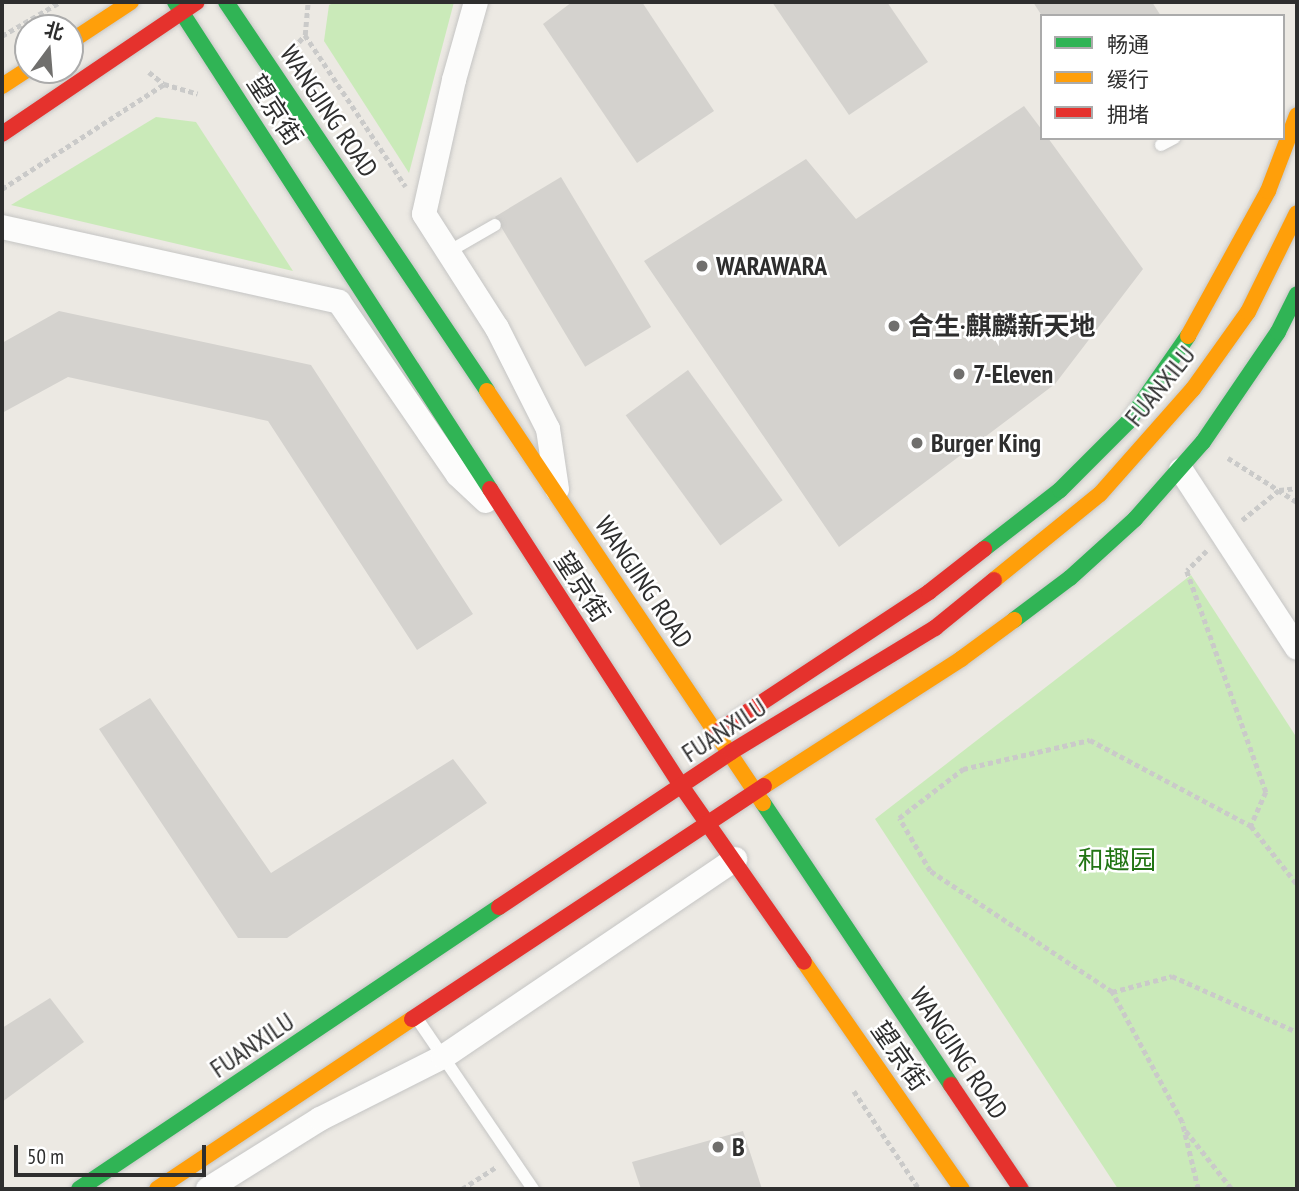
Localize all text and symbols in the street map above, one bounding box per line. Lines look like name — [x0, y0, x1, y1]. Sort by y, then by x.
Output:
north arrow — [14, 14, 84, 84]
legend — [1040, 14, 1285, 140]
text: 北 — [42, 17, 67, 45]
text: 畅通 — [1107, 31, 1149, 58]
street label: WANGJING ROAD — [274, 39, 384, 183]
text: 缓行 — [1107, 66, 1149, 93]
street label: 望京街 — [241, 69, 309, 151]
text: 拥堵 — [1107, 101, 1149, 128]
place label: WARAWARA — [716, 250, 827, 282]
marker: WARAWARA — [694, 258, 710, 274]
place label: 合生·麒麟新天地 — [908, 310, 1096, 342]
marker: 合生·麒麟新天地 — [886, 318, 902, 334]
street label: FUANXILU — [1118, 340, 1202, 432]
place label: 7-Eleven — [973, 358, 1053, 390]
marker: 7-Eleven — [951, 366, 967, 382]
place label: Burger King — [931, 427, 1041, 459]
marker: Burger King — [909, 435, 925, 451]
street label: WANGJING ROAD — [589, 510, 699, 654]
street label: 望京街 — [548, 546, 616, 628]
street label: FUANXILU — [676, 691, 772, 769]
park label: 和趣园 — [1078, 844, 1156, 876]
street label: WANGJING ROAD — [904, 981, 1014, 1125]
street label: FUANXILU — [204, 1006, 300, 1084]
street label: 望京街 — [865, 1015, 935, 1097]
place label: B — [732, 1131, 745, 1163]
scale bar — [18, 1132, 210, 1176]
marker: B — [710, 1139, 726, 1155]
text: 50 m — [27, 1143, 64, 1170]

